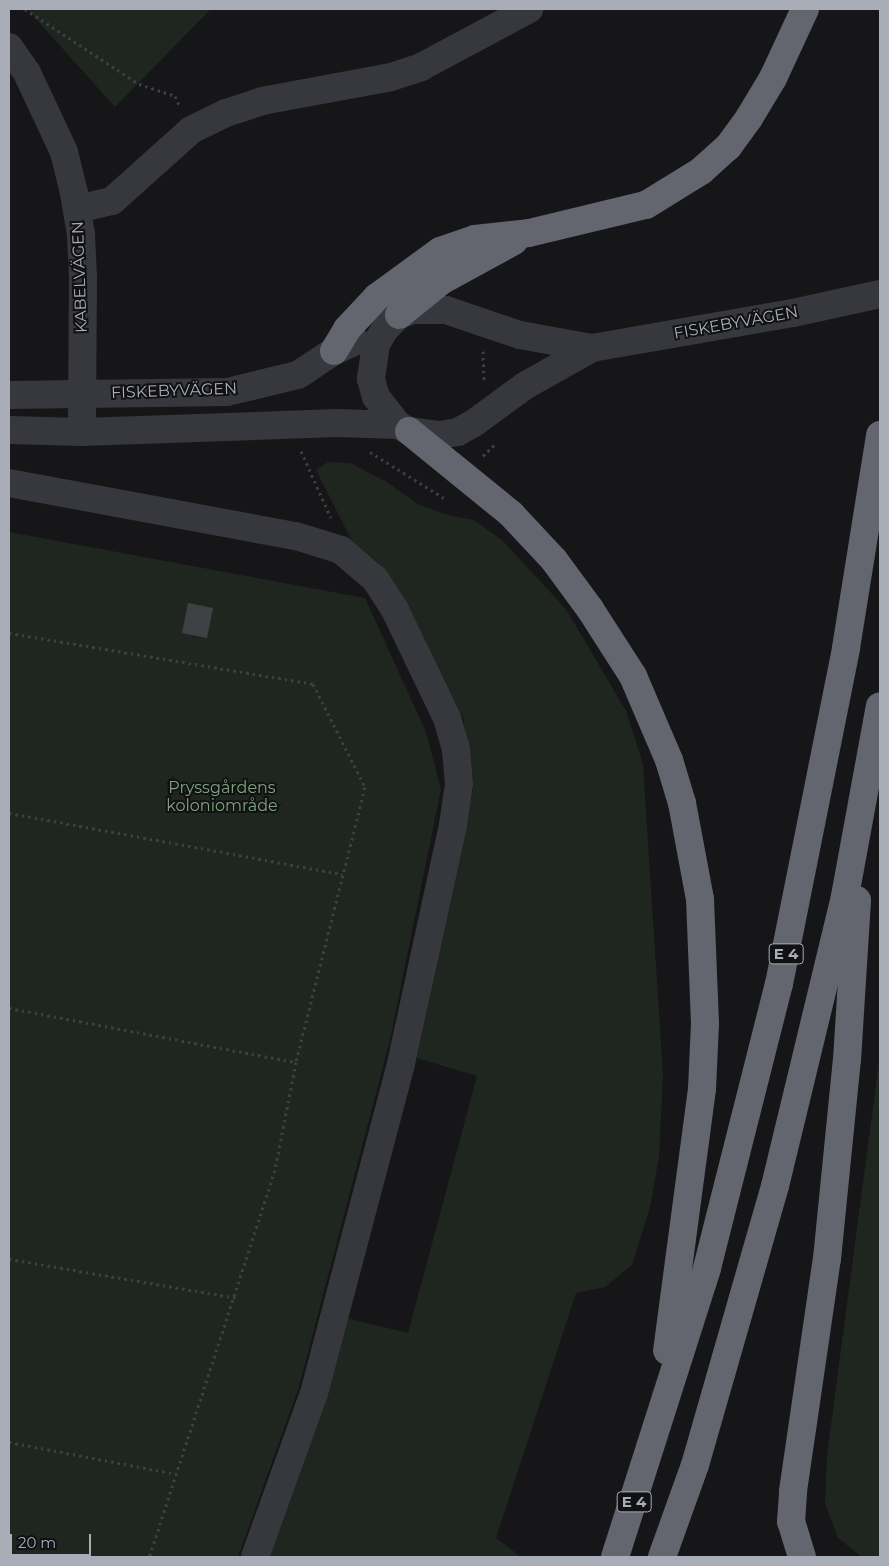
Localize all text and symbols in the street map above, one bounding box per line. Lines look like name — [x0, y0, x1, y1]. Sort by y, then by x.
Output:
street label: KABELVÄGEN — [68, 221, 92, 333]
street label: FISKEBYVÄGEN — [672, 303, 800, 343]
street label: FISKEBYVÄGEN — [111, 379, 237, 403]
park label: Pryssgårdens koloniområde — [166, 778, 278, 816]
road number: E 4 — [768, 942, 804, 966]
road number: E 4 — [616, 1490, 652, 1514]
scale bar — [12, 1524, 94, 1556]
text: 20 m — [18, 1533, 56, 1552]

